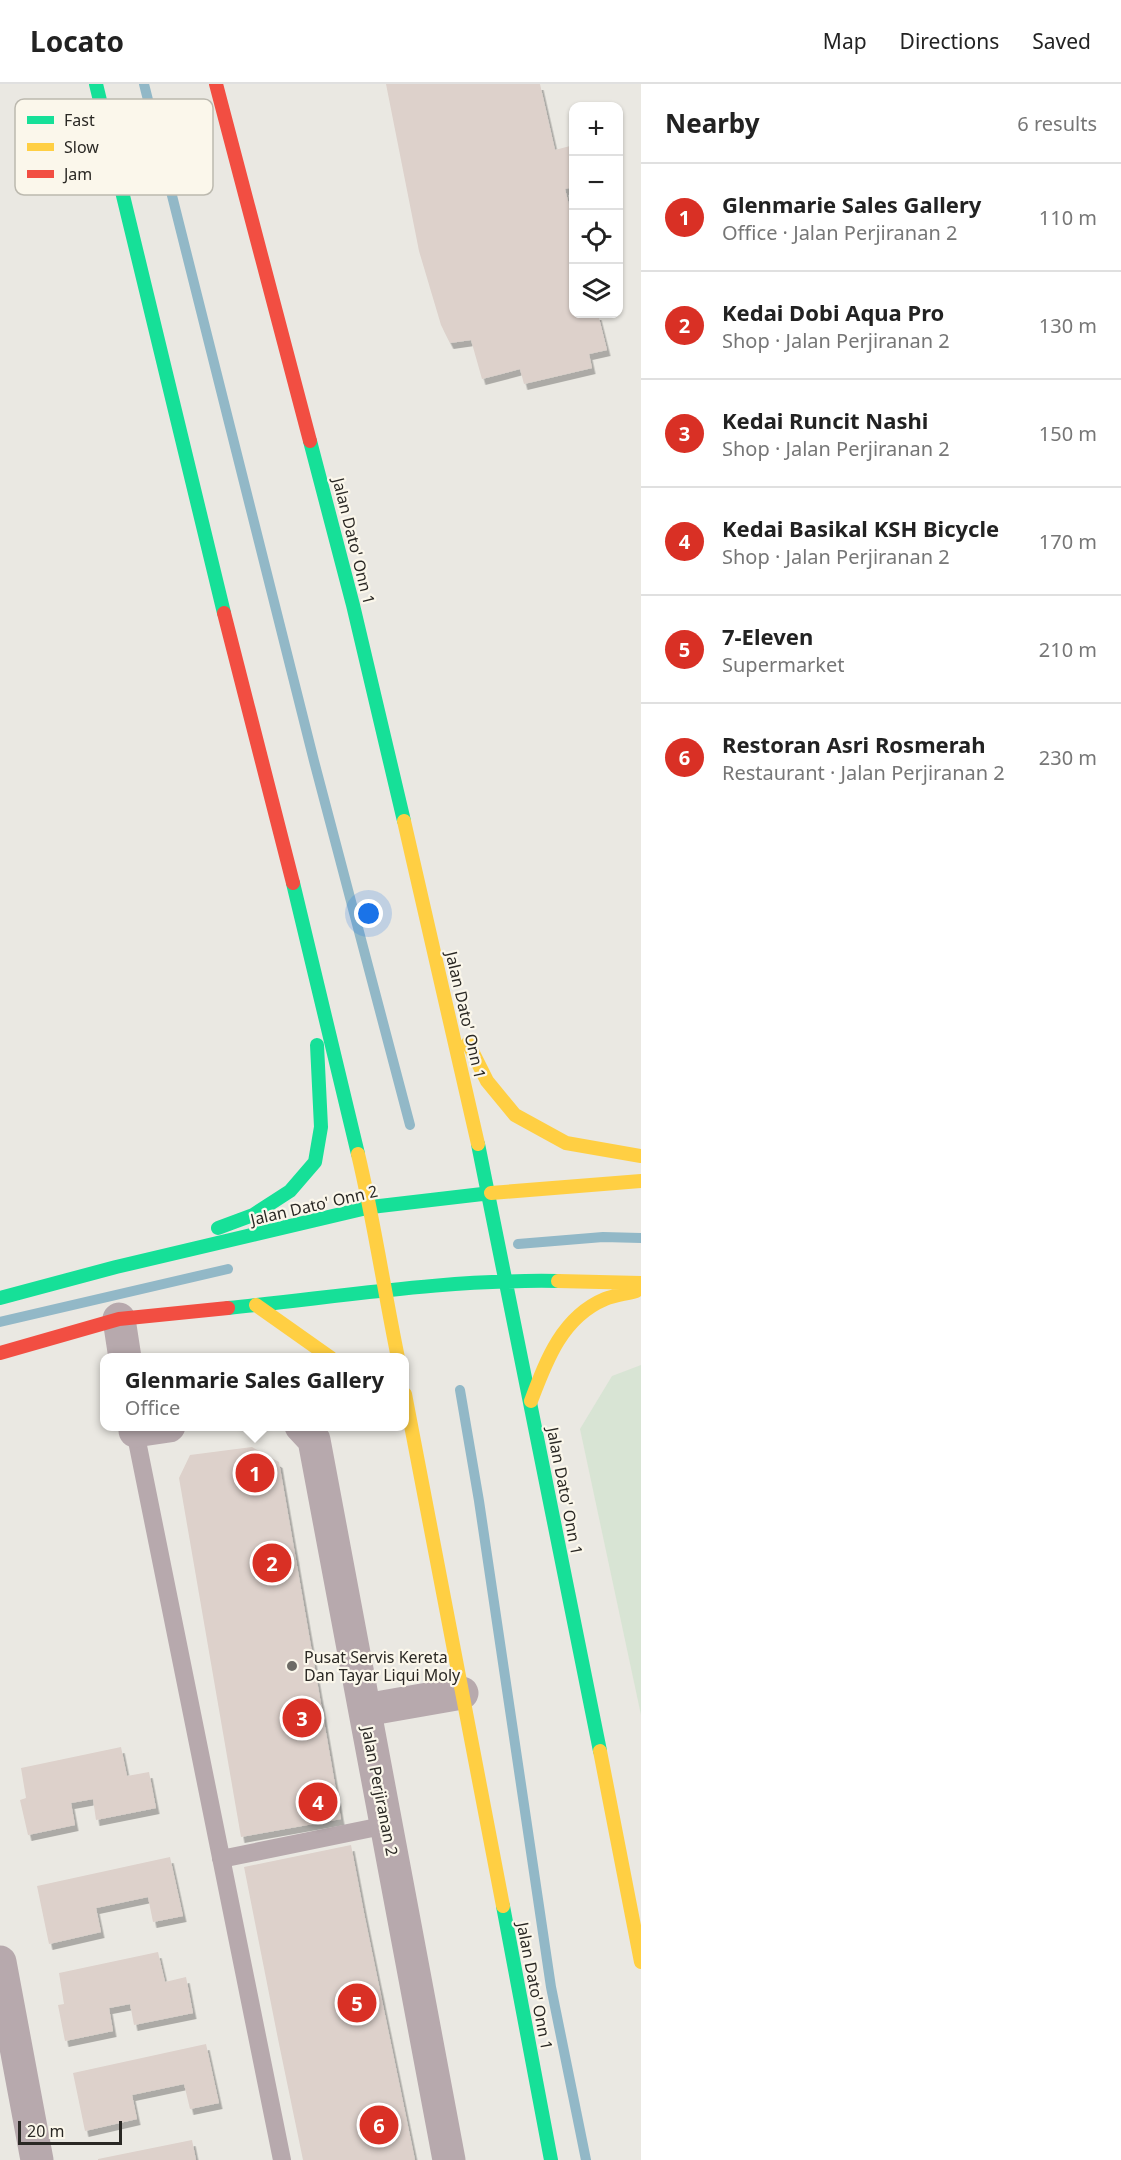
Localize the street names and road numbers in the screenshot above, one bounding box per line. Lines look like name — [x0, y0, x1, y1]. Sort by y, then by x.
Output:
street label: Jalan Dato' Onn 1 — [327, 473, 380, 607]
street label: Jalan Dato' Onn 1 — [440, 947, 491, 1081]
street label: Jalan Dato' Onn 2 — [246, 1180, 380, 1231]
street label: Jalan Dato' Onn 1 — [541, 1423, 588, 1557]
street label: Jalan Perjiranan 2 — [356, 1722, 403, 1858]
street label: Jalan Dato' Onn 1 — [511, 1918, 558, 2052]

